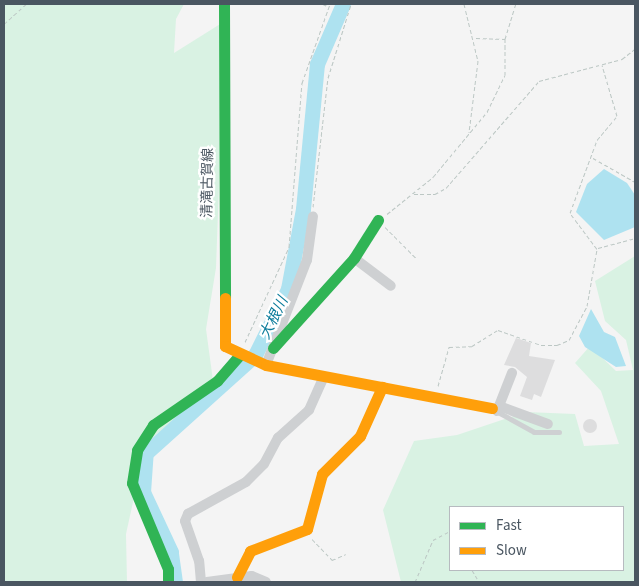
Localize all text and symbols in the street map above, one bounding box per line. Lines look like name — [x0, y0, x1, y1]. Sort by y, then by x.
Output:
street label: 清滝古賀線 — [199, 148, 217, 218]
water label: 大根川 — [256, 294, 292, 342]
legend — [449, 506, 624, 571]
text: Fast — [496, 515, 522, 536]
text: Slow — [496, 540, 527, 561]

